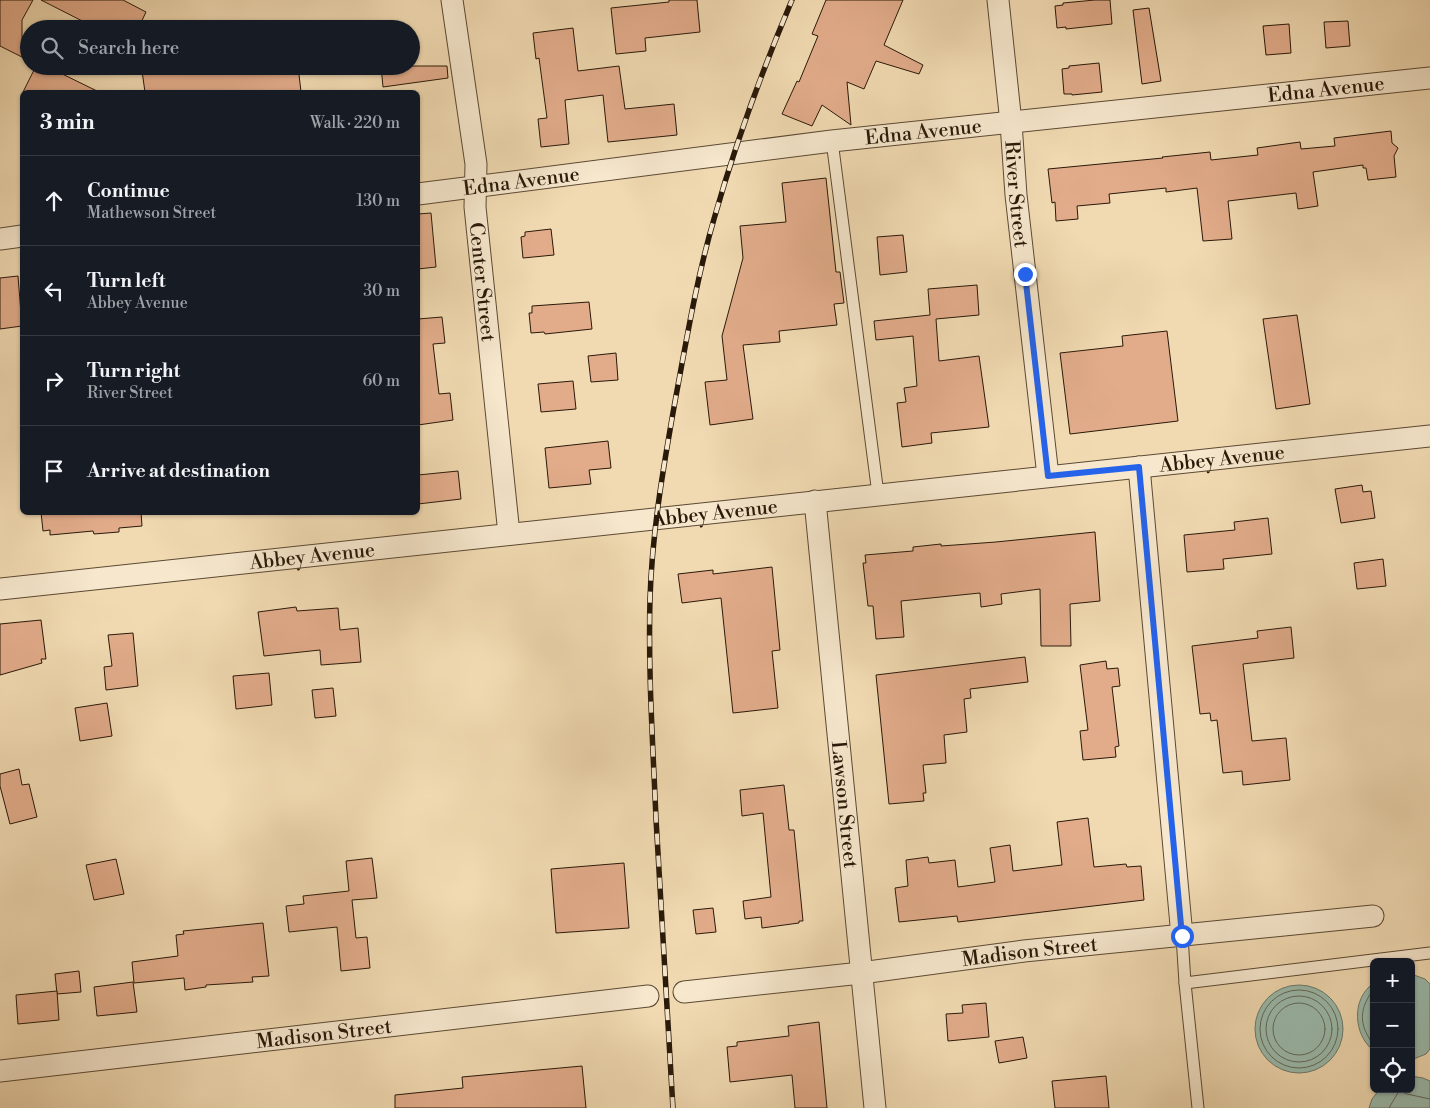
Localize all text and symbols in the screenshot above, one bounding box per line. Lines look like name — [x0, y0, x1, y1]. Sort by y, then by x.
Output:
search box — [20, 20, 420, 75]
icon: search — [38, 34, 66, 62]
text: Search here — [78, 36, 179, 60]
street label: Edna Avenue — [1266, 72, 1386, 109]
text: 3 min — [40, 110, 95, 136]
text: Walk · 220 m — [310, 113, 400, 133]
street label: Edna Avenue — [864, 114, 983, 151]
street label: River Street — [998, 140, 1033, 249]
street label: Edna Avenue — [462, 162, 581, 202]
text: Continue — [87, 179, 170, 203]
icon: ahead — [40, 187, 68, 215]
text: 130 m — [356, 191, 400, 211]
text: Mathewson Street — [87, 203, 216, 223]
street label: Center Street — [463, 221, 500, 343]
route end — [1014, 263, 1037, 286]
text: Turn left — [87, 269, 166, 293]
icon: left — [40, 277, 68, 305]
text: 30 m — [363, 281, 400, 301]
text: Abbey Avenue — [87, 293, 188, 313]
text: Turn right — [87, 359, 180, 383]
icon: right — [40, 367, 68, 395]
text: 60 m — [362, 371, 400, 391]
text: River Street — [87, 383, 173, 403]
street label: Abbey Avenue — [1157, 441, 1286, 479]
icon: arrive — [40, 457, 68, 485]
text: Arrive at destination — [87, 459, 270, 483]
street label: Abbey Avenue — [650, 495, 779, 533]
street label: Abbey Avenue — [247, 538, 376, 576]
street label: Lawson Street — [825, 740, 862, 869]
route start — [1171, 925, 1194, 948]
street label: Madison Street — [960, 933, 1099, 973]
map controls — [1370, 958, 1415, 1093]
button: + — [1370, 958, 1415, 1003]
button: − — [1370, 1003, 1415, 1048]
street label: Madison Street — [255, 1015, 393, 1055]
button: locate — [1370, 1048, 1415, 1093]

